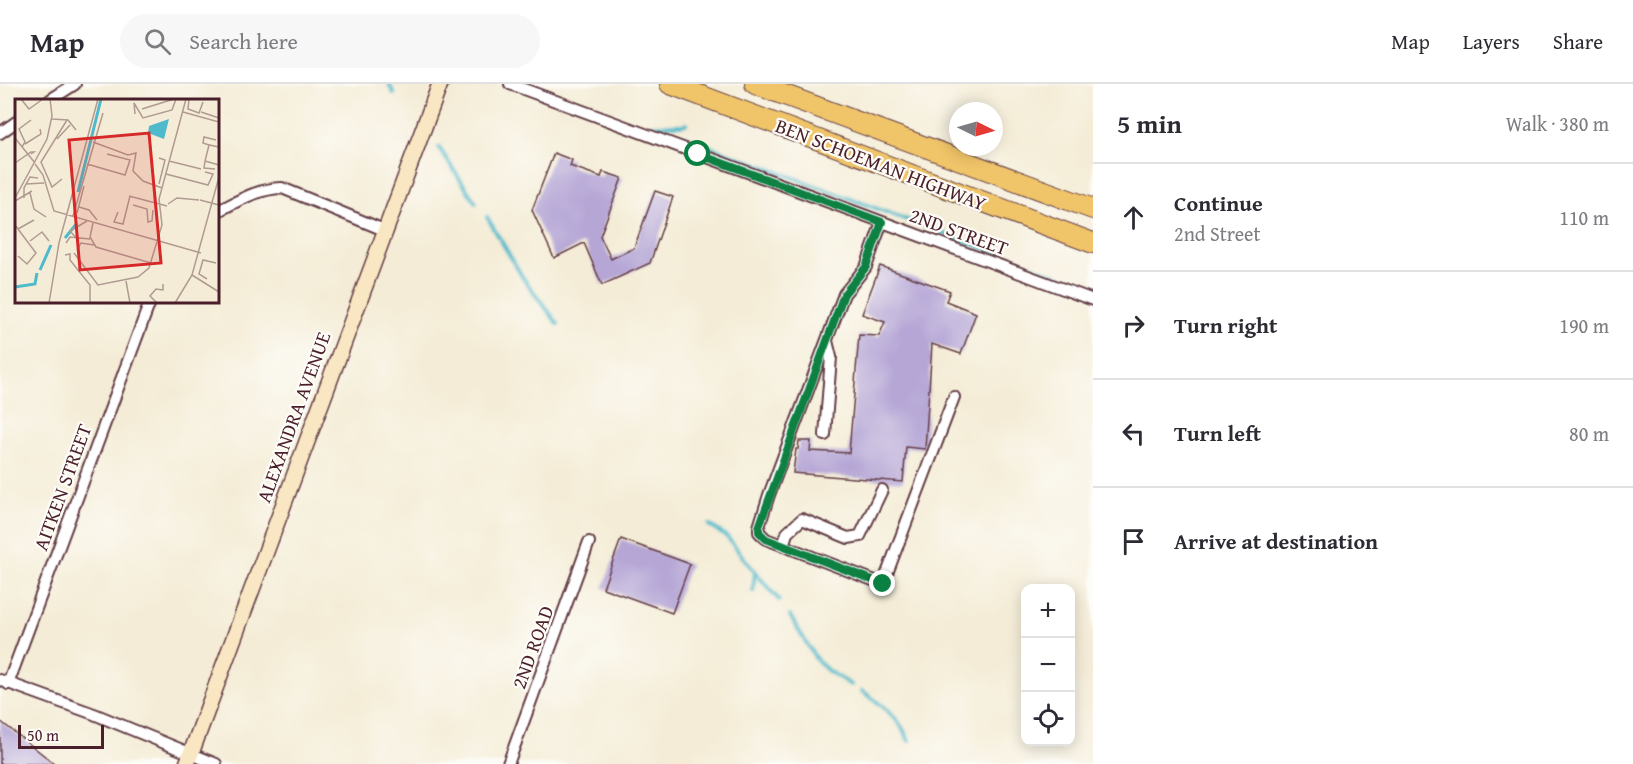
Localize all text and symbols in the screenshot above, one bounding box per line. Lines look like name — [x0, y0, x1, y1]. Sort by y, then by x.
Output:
search box — [120, 14, 540, 68]
text: Map — [30, 21, 84, 62]
icon: search — [141, 25, 174, 58]
text: Search here — [189, 25, 298, 57]
text: Map — [1391, 26, 1430, 57]
text: Layers — [1463, 26, 1520, 57]
text: Share — [1553, 26, 1603, 57]
inset map — [15, 99, 219, 303]
north arrow — [949, 102, 1003, 156]
text: 5 min — [1117, 104, 1182, 143]
text: Walk · 380 m — [1506, 109, 1609, 138]
street label: BEN SCHOEMAN HIGHWAY — [772, 110, 990, 218]
route start — [684, 140, 710, 166]
text: Continue — [1174, 187, 1263, 219]
street label: 2ND STREET — [906, 200, 1012, 262]
icon: ahead — [1117, 201, 1150, 234]
text: 110 m — [1559, 203, 1609, 232]
text: 2nd Street — [1174, 219, 1261, 248]
icon: right — [1117, 309, 1150, 342]
text: Turn right — [1174, 309, 1277, 341]
text: 190 m — [1559, 311, 1609, 340]
street label: ALEXANDRA AVENUE — [249, 327, 337, 507]
icon: left — [1117, 417, 1150, 450]
text: Turn left — [1174, 417, 1261, 449]
text: 80 m — [1569, 419, 1609, 448]
street label: AITKEN STREET — [26, 420, 98, 554]
icon: arrive — [1117, 525, 1150, 558]
text: Arrive at destination — [1174, 525, 1378, 557]
route end — [869, 570, 895, 596]
map controls — [1021, 584, 1075, 746]
button: + — [1021, 584, 1075, 638]
street label: 2ND ROAD — [504, 601, 560, 693]
button: − — [1021, 638, 1075, 692]
button: locate — [1021, 692, 1075, 746]
scale bar — [18, 722, 104, 750]
text: 50 m — [27, 723, 59, 747]

